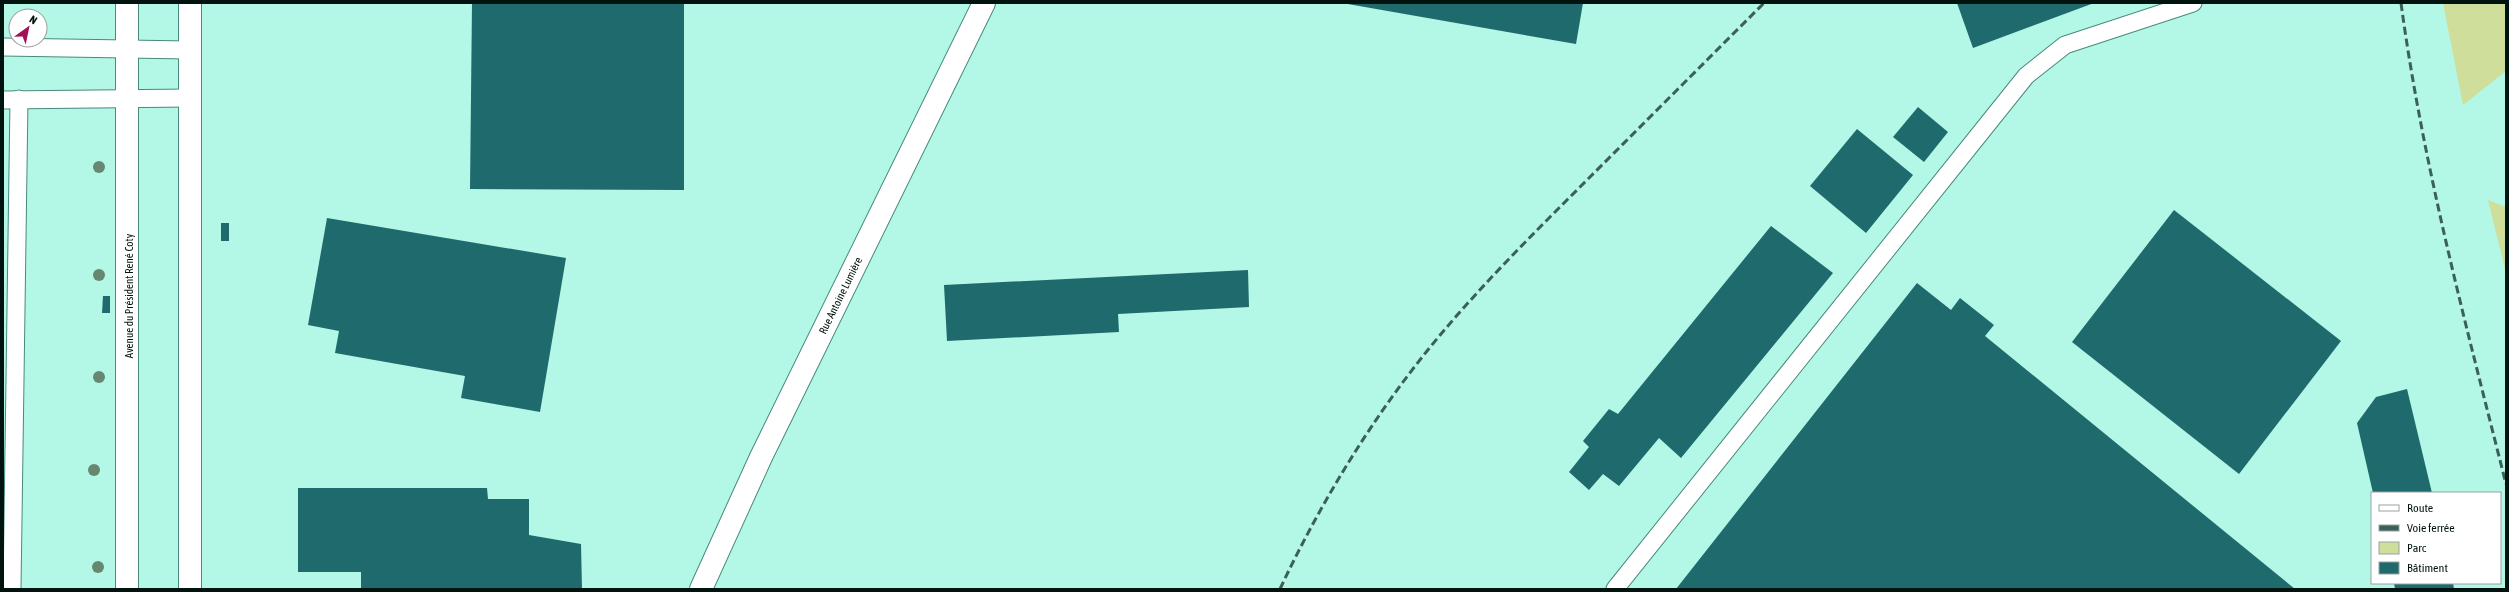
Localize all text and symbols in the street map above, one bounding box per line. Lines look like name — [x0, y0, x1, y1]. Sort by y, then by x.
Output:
north arrow — [8, 8, 48, 48]
text: N — [27, 13, 39, 26]
street label: Avenue du Président René Coty — [123, 233, 135, 358]
street label: Rue Antoine Lumière — [816, 255, 864, 336]
legend — [2371, 492, 2501, 584]
text: Route — [2407, 501, 2433, 515]
text: Voie ferrée — [2407, 521, 2455, 535]
text: Parc — [2407, 541, 2427, 555]
text: Bâtiment — [2407, 561, 2448, 575]

